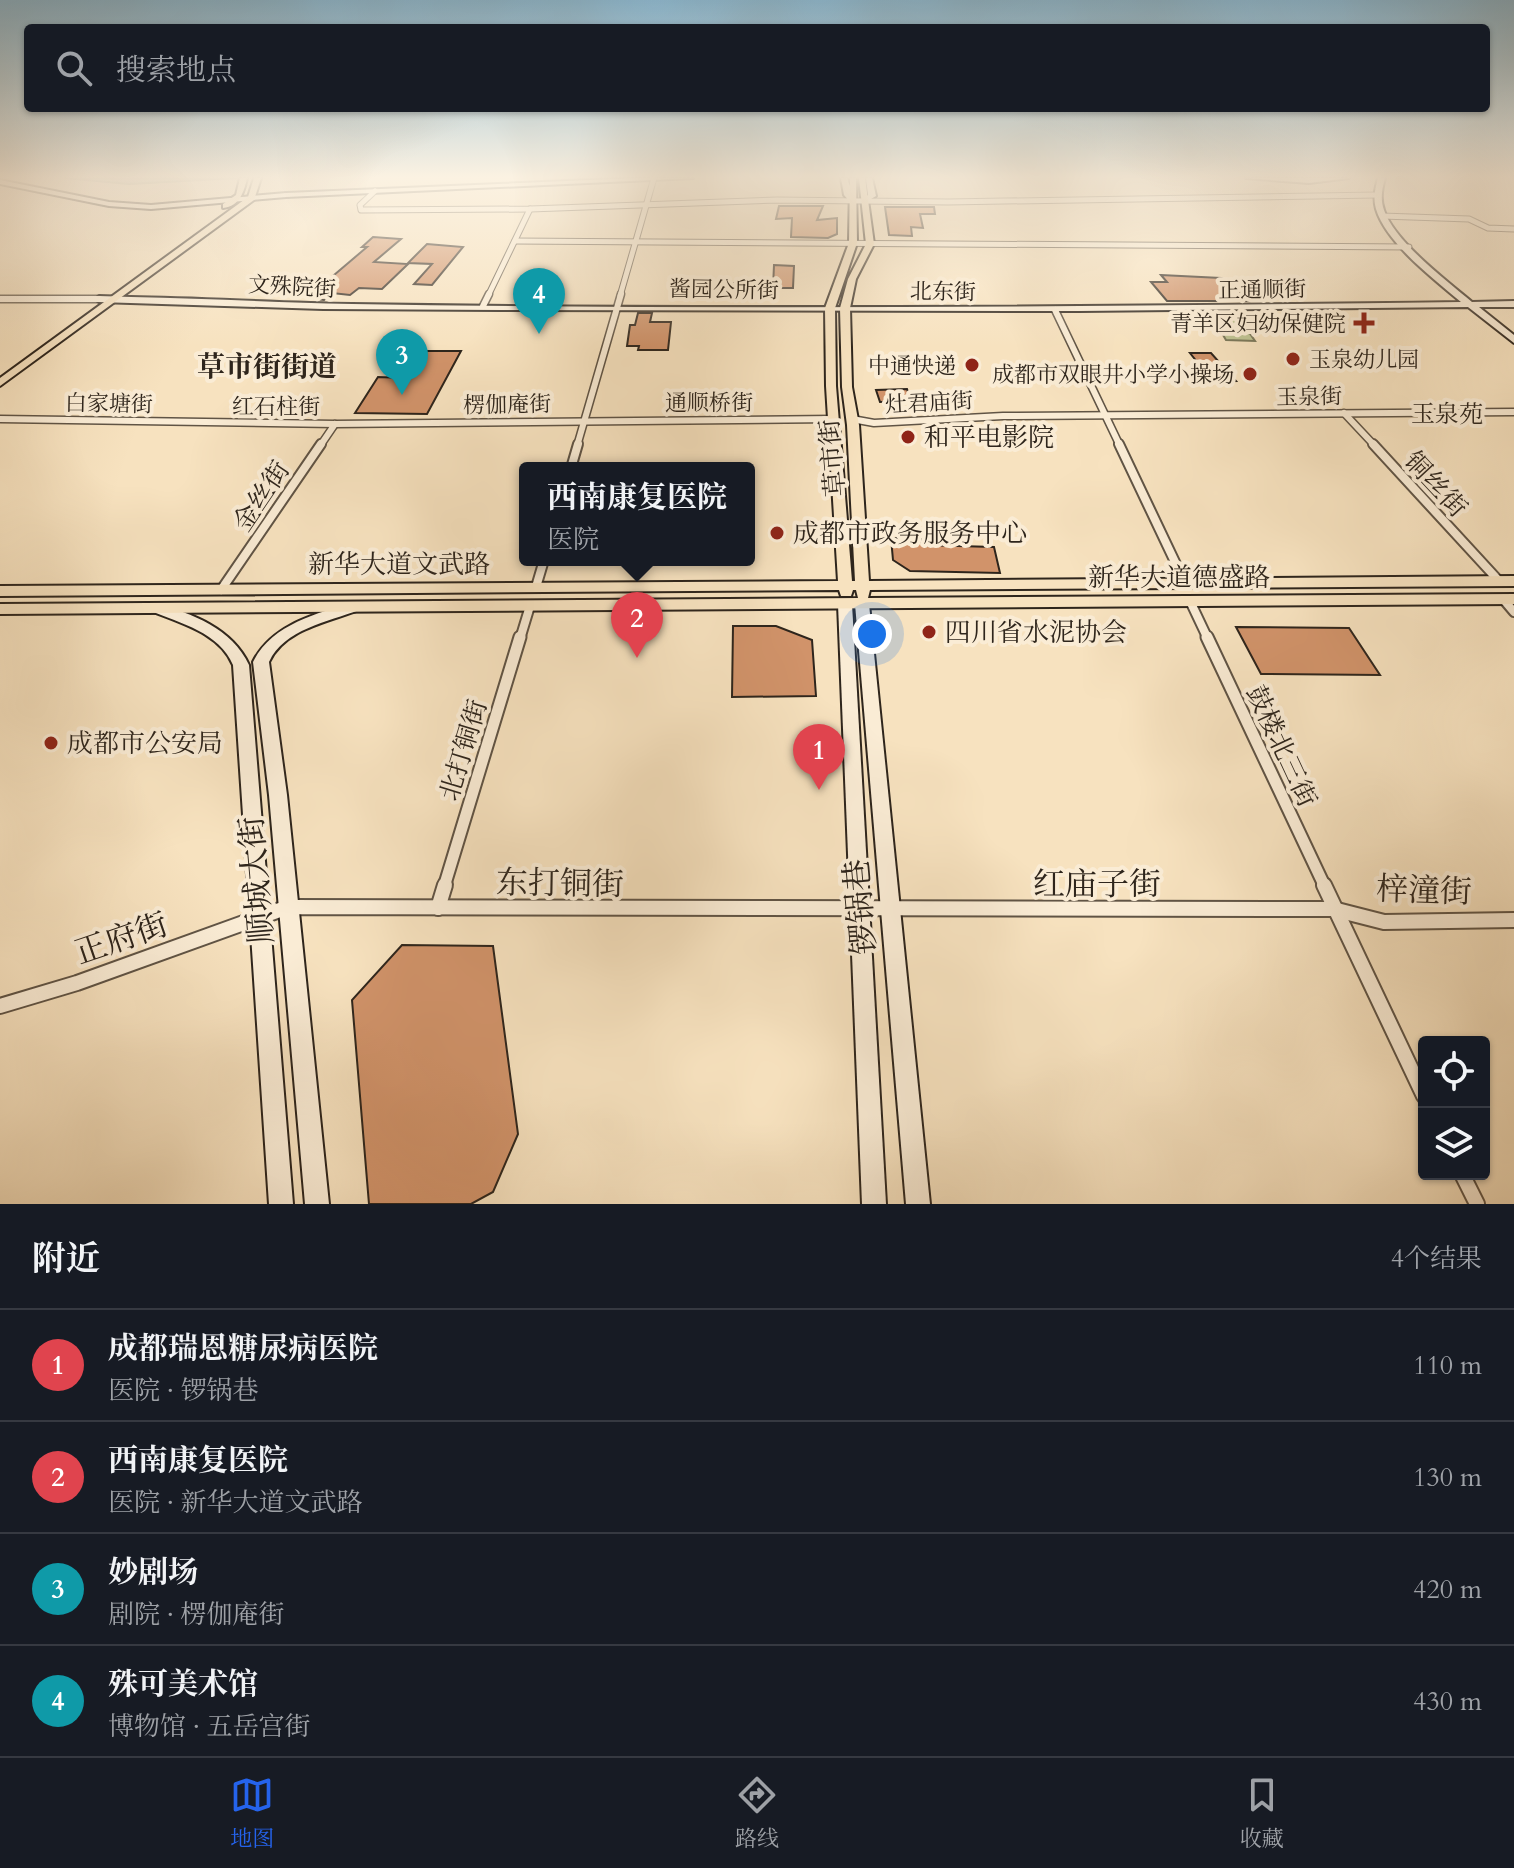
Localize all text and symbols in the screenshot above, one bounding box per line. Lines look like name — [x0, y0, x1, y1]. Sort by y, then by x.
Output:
search box — [24, 24, 1490, 112]
icon: search — [52, 46, 96, 90]
text: 搜索地点 — [116, 50, 236, 91]
pin: 4 — [513, 268, 565, 334]
street label: 文殊院街 — [247, 270, 337, 304]
street label: 酱园公所街 — [669, 274, 779, 306]
street label: 正通顺街 — [1218, 274, 1306, 306]
street label: 北东街 — [910, 276, 976, 308]
place label: 青羊区妇幼保健院 — [1170, 309, 1346, 339]
marker: 青羊区妇幼保健院 — [1353, 312, 1375, 334]
pin: 3 — [376, 329, 428, 395]
place label: 玉泉幼儿园 — [1309, 345, 1419, 375]
district label: 草市街街道 — [197, 348, 337, 386]
marker: 玉泉幼儿园 — [1284, 350, 1302, 368]
place label: 中通快递 — [868, 351, 956, 381]
marker: 中通快递 — [963, 356, 981, 374]
place label: 成都市双眼井小学小操场 — [992, 360, 1234, 390]
marker: 成都市双眼井小学小操场 — [1241, 365, 1259, 383]
street label: 玉泉街 — [1276, 381, 1342, 413]
street label: 灶君庙街 — [884, 386, 974, 420]
street label: 白家塘街 — [65, 388, 153, 420]
street label: 通顺桥街 — [665, 388, 753, 418]
street label: 楞伽庵街 — [463, 389, 551, 421]
street label: 红石柱街 — [232, 392, 320, 422]
district label: 玉泉苑 — [1411, 398, 1483, 431]
street label: 草市街 — [812, 418, 853, 498]
place label: 和平电影院 — [924, 420, 1054, 455]
marker: 和平电影院 — [899, 428, 917, 446]
street label: 铜丝街 — [1396, 444, 1475, 525]
street label: 金丝街 — [225, 454, 298, 538]
popup — [519, 462, 755, 566]
text: 西南康复医院 — [547, 477, 727, 518]
place label: 成都市政务服务中心 — [793, 516, 1027, 551]
text: 医院 — [547, 522, 599, 557]
marker: 成都市政务服务中心 — [768, 524, 786, 542]
street label: 新华大道文武路 — [308, 547, 490, 582]
street label: 新华大道德盛路 — [1088, 560, 1270, 595]
pin: 2 — [611, 592, 663, 658]
your location — [852, 614, 892, 654]
place label: 四川省水泥协会 — [945, 615, 1127, 650]
marker: 四川省水泥协会 — [920, 623, 938, 641]
street label: 鼓楼北三街 — [1238, 680, 1325, 813]
street label: 北打铜街 — [432, 695, 495, 805]
pin: 1 — [793, 724, 845, 790]
place label: 成都市公安局 — [67, 726, 223, 761]
marker: 成都市公安局 — [42, 734, 60, 752]
street label: 顺城大街 — [230, 814, 284, 946]
street label: 锣锅巷 — [835, 857, 887, 957]
street label: 东打铜街 — [496, 861, 624, 907]
street label: 红庙子街 — [1033, 863, 1161, 907]
street label: 梓潼街 — [1375, 867, 1473, 915]
street label: 正府街 — [69, 903, 174, 975]
map controls — [1418, 1036, 1490, 1180]
button: locate — [1418, 1036, 1490, 1108]
button: layers — [1418, 1108, 1490, 1180]
text: 附近 — [32, 1236, 100, 1282]
text: 4个结果 — [1391, 1241, 1482, 1276]
text: 成都瑞恩糖尿病医院 — [108, 1328, 378, 1369]
text: 1 — [51, 1348, 65, 1383]
text: 110 m — [1413, 1348, 1482, 1383]
text: 医院 · 锣锅巷 — [108, 1373, 259, 1408]
text: 西南康复医院 — [108, 1440, 288, 1481]
text: 2 — [51, 1460, 65, 1495]
text: 130 m — [1413, 1460, 1482, 1495]
text: 医院 · 新华大道文武路 — [108, 1485, 363, 1520]
text: 妙剧场 — [108, 1552, 198, 1593]
text: 3 — [51, 1572, 65, 1607]
text: 420 m — [1413, 1572, 1482, 1607]
text: 剧院 · 楞伽庵街 — [108, 1597, 285, 1632]
text: 殊可美术馆 — [108, 1664, 258, 1705]
text: 4 — [51, 1684, 65, 1719]
text: 430 m — [1413, 1684, 1482, 1719]
text: 博物馆 · 五岳宫街 — [108, 1709, 311, 1744]
tab: 地图 — [230, 1773, 274, 1854]
tab: 路线 — [735, 1773, 779, 1854]
tab: 收藏 — [1240, 1773, 1284, 1854]

